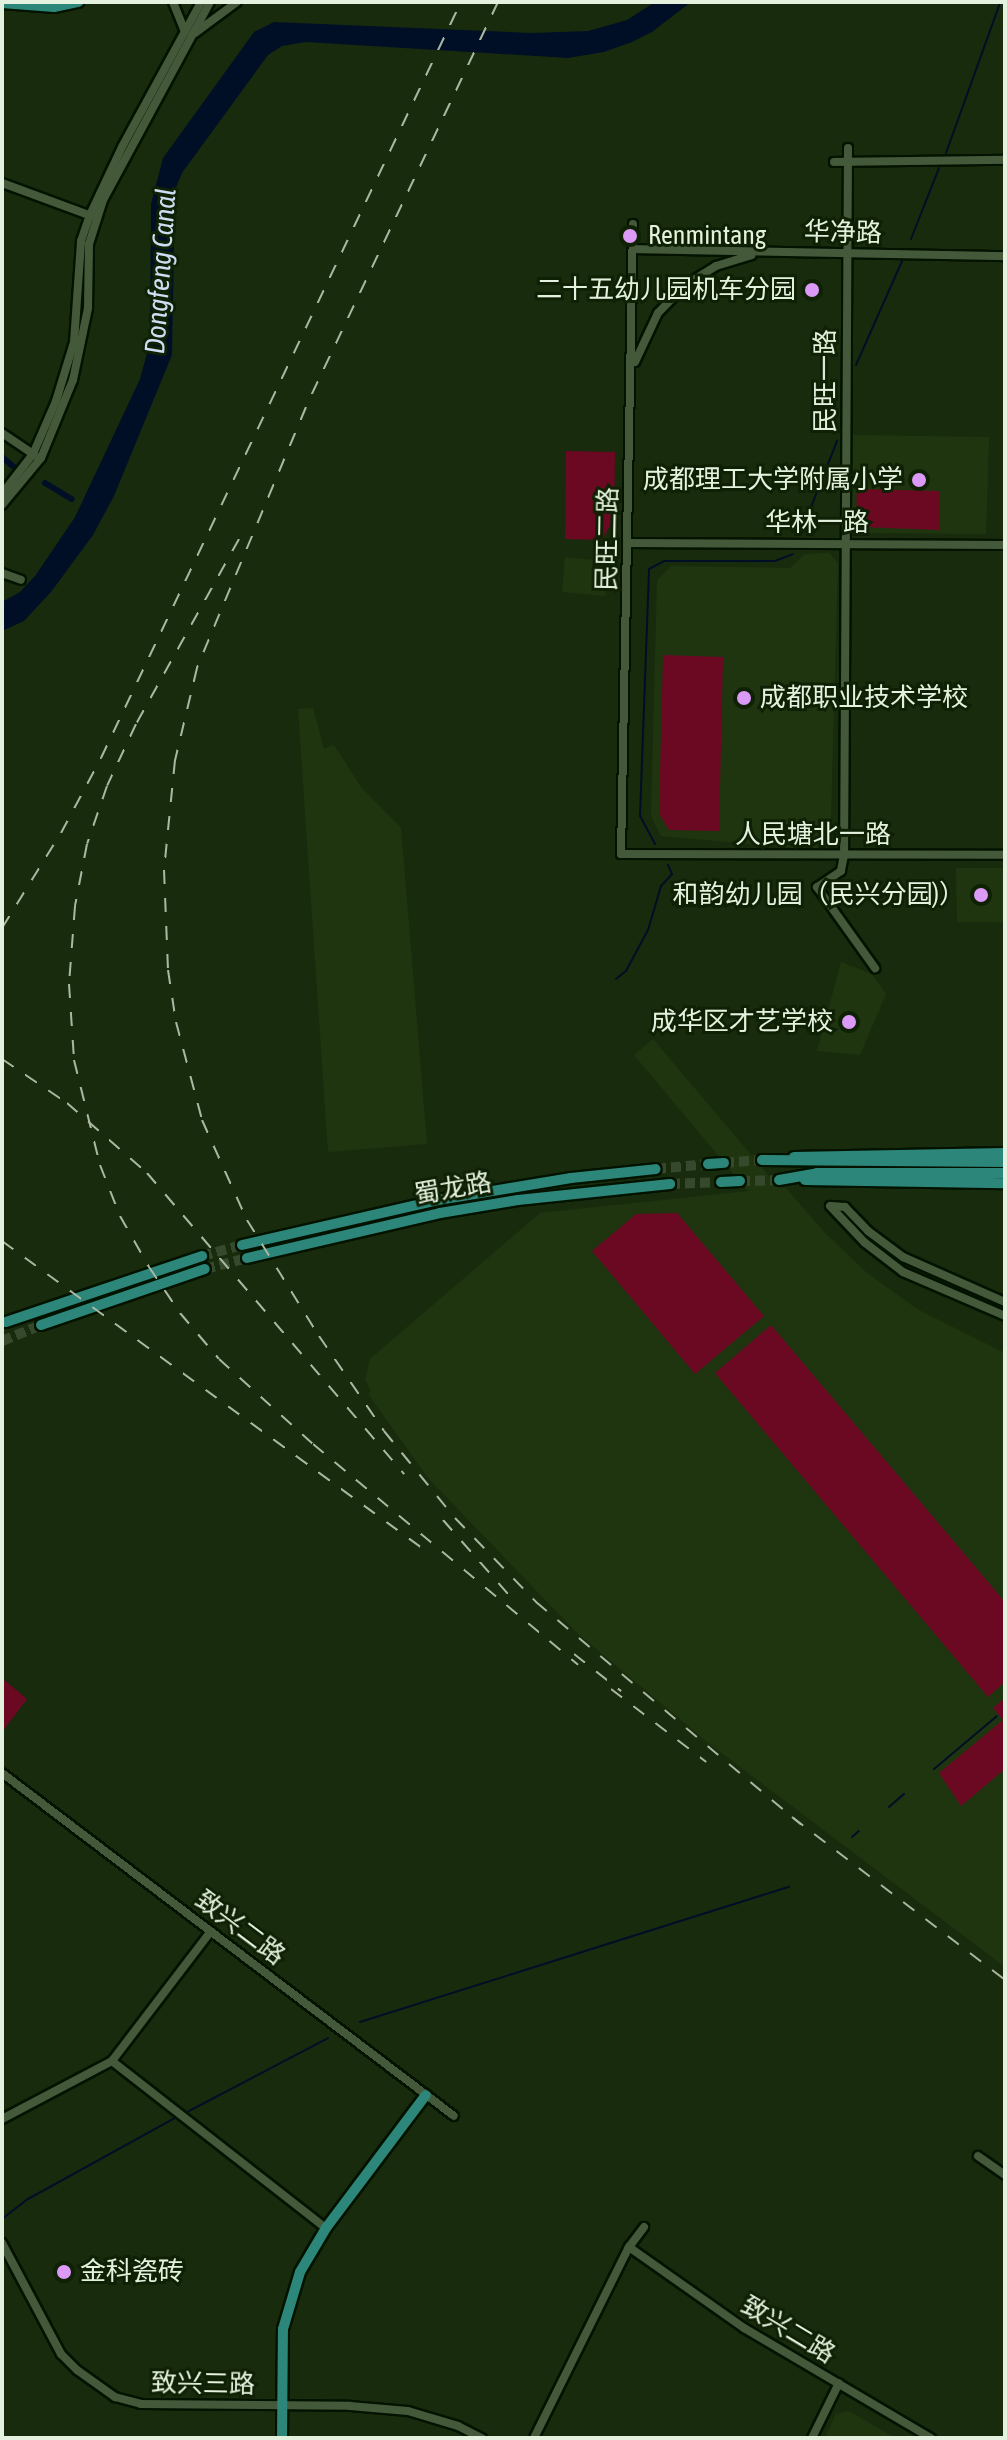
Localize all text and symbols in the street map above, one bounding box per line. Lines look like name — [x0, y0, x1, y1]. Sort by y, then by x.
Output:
water label: Dongfeng Canal — [137, 187, 183, 355]
street label: 华净路 — [804, 217, 882, 249]
place label: Renmintang — [648, 220, 766, 252]
marker: Renmintang — [619, 225, 641, 247]
place label: 二十五幼儿园机车分园 — [536, 274, 796, 306]
marker: 二十五幼儿园机车分园 — [803, 281, 821, 299]
street label: 民旺一路 — [810, 329, 842, 433]
place label: 成都理工大学附属小学 — [643, 464, 903, 496]
marker: 成都理工大学附属小学 — [910, 471, 928, 489]
street label: 民旺二路 — [591, 487, 625, 591]
street label: 华林一路 — [765, 507, 869, 539]
place label: 成都职业技术学校 — [760, 682, 968, 714]
marker: 成都职业技术学校 — [735, 689, 753, 707]
street label: 人民塘北一路 — [735, 819, 891, 851]
place label: 和韵幼儿园（民兴分园)） — [673, 879, 965, 911]
marker: 和韵幼儿园（民兴分园)） — [972, 886, 990, 904]
place label: 成华区才艺学校 — [651, 1006, 833, 1038]
marker: 成华区才艺学校 — [840, 1013, 858, 1031]
street label: 蜀龙路 — [412, 1167, 494, 1211]
street label: 致兴二路 — [189, 1884, 291, 1972]
place label: 金科瓷砖 — [80, 2256, 184, 2288]
marker: 金科瓷砖 — [55, 2263, 73, 2281]
street label: 致兴二路 — [735, 2290, 841, 2370]
street label: 致兴三路 — [151, 2367, 255, 2401]

